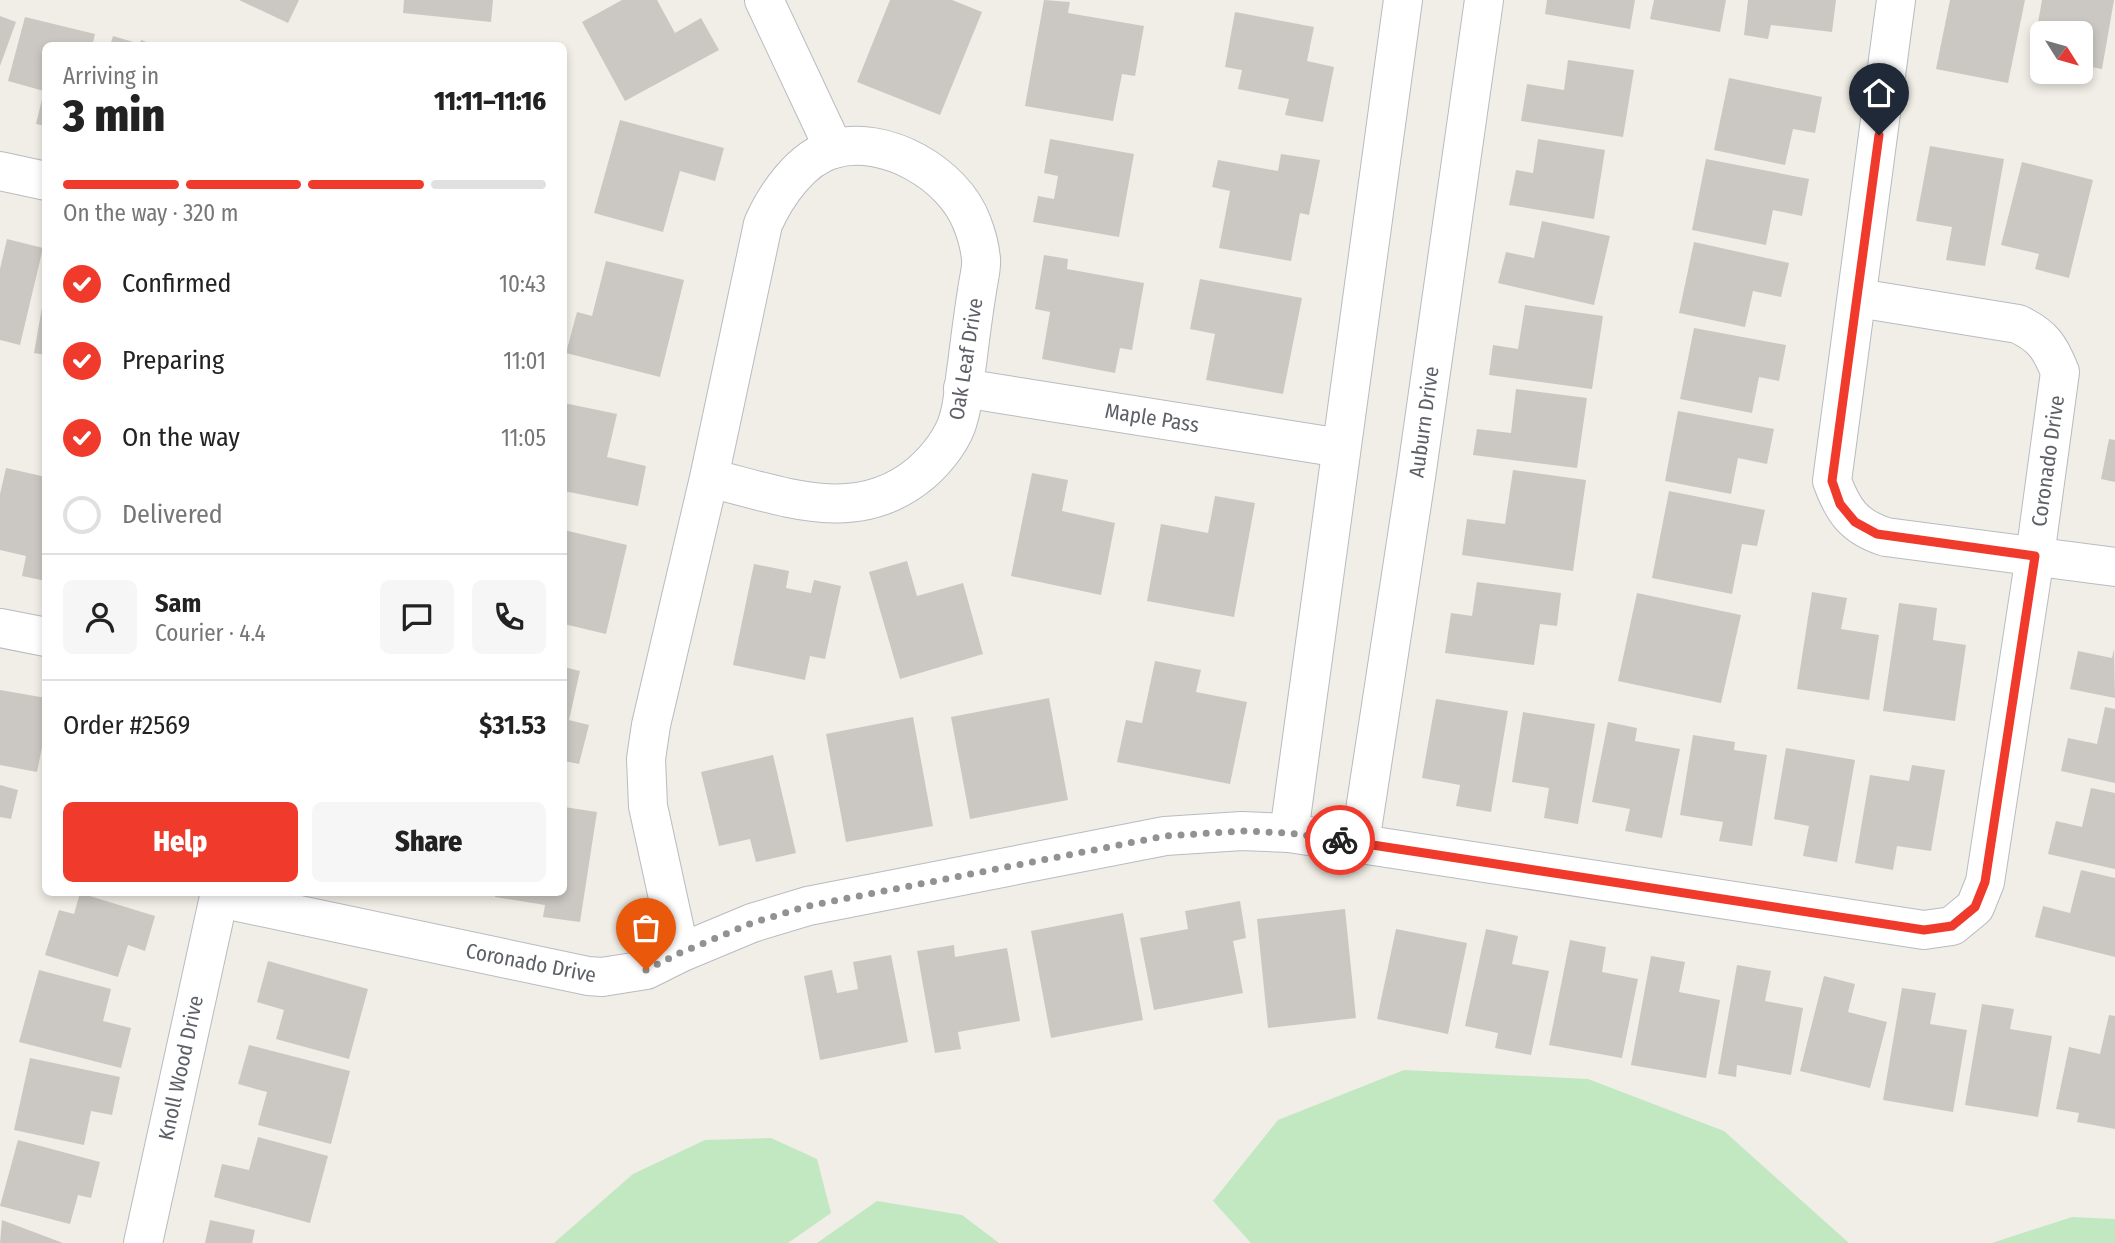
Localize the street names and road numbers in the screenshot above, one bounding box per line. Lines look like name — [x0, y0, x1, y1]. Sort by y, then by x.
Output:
street label: Oak Leaf Drive — [944, 296, 988, 422]
street label: Auburn Drive — [1403, 365, 1445, 479]
street label: Coronado Drive — [2026, 394, 2070, 528]
street label: Maple Pass — [1103, 398, 1201, 438]
street label: Coronado Drive — [464, 938, 598, 988]
street label: Knoll Wood Drive — [153, 993, 209, 1143]

